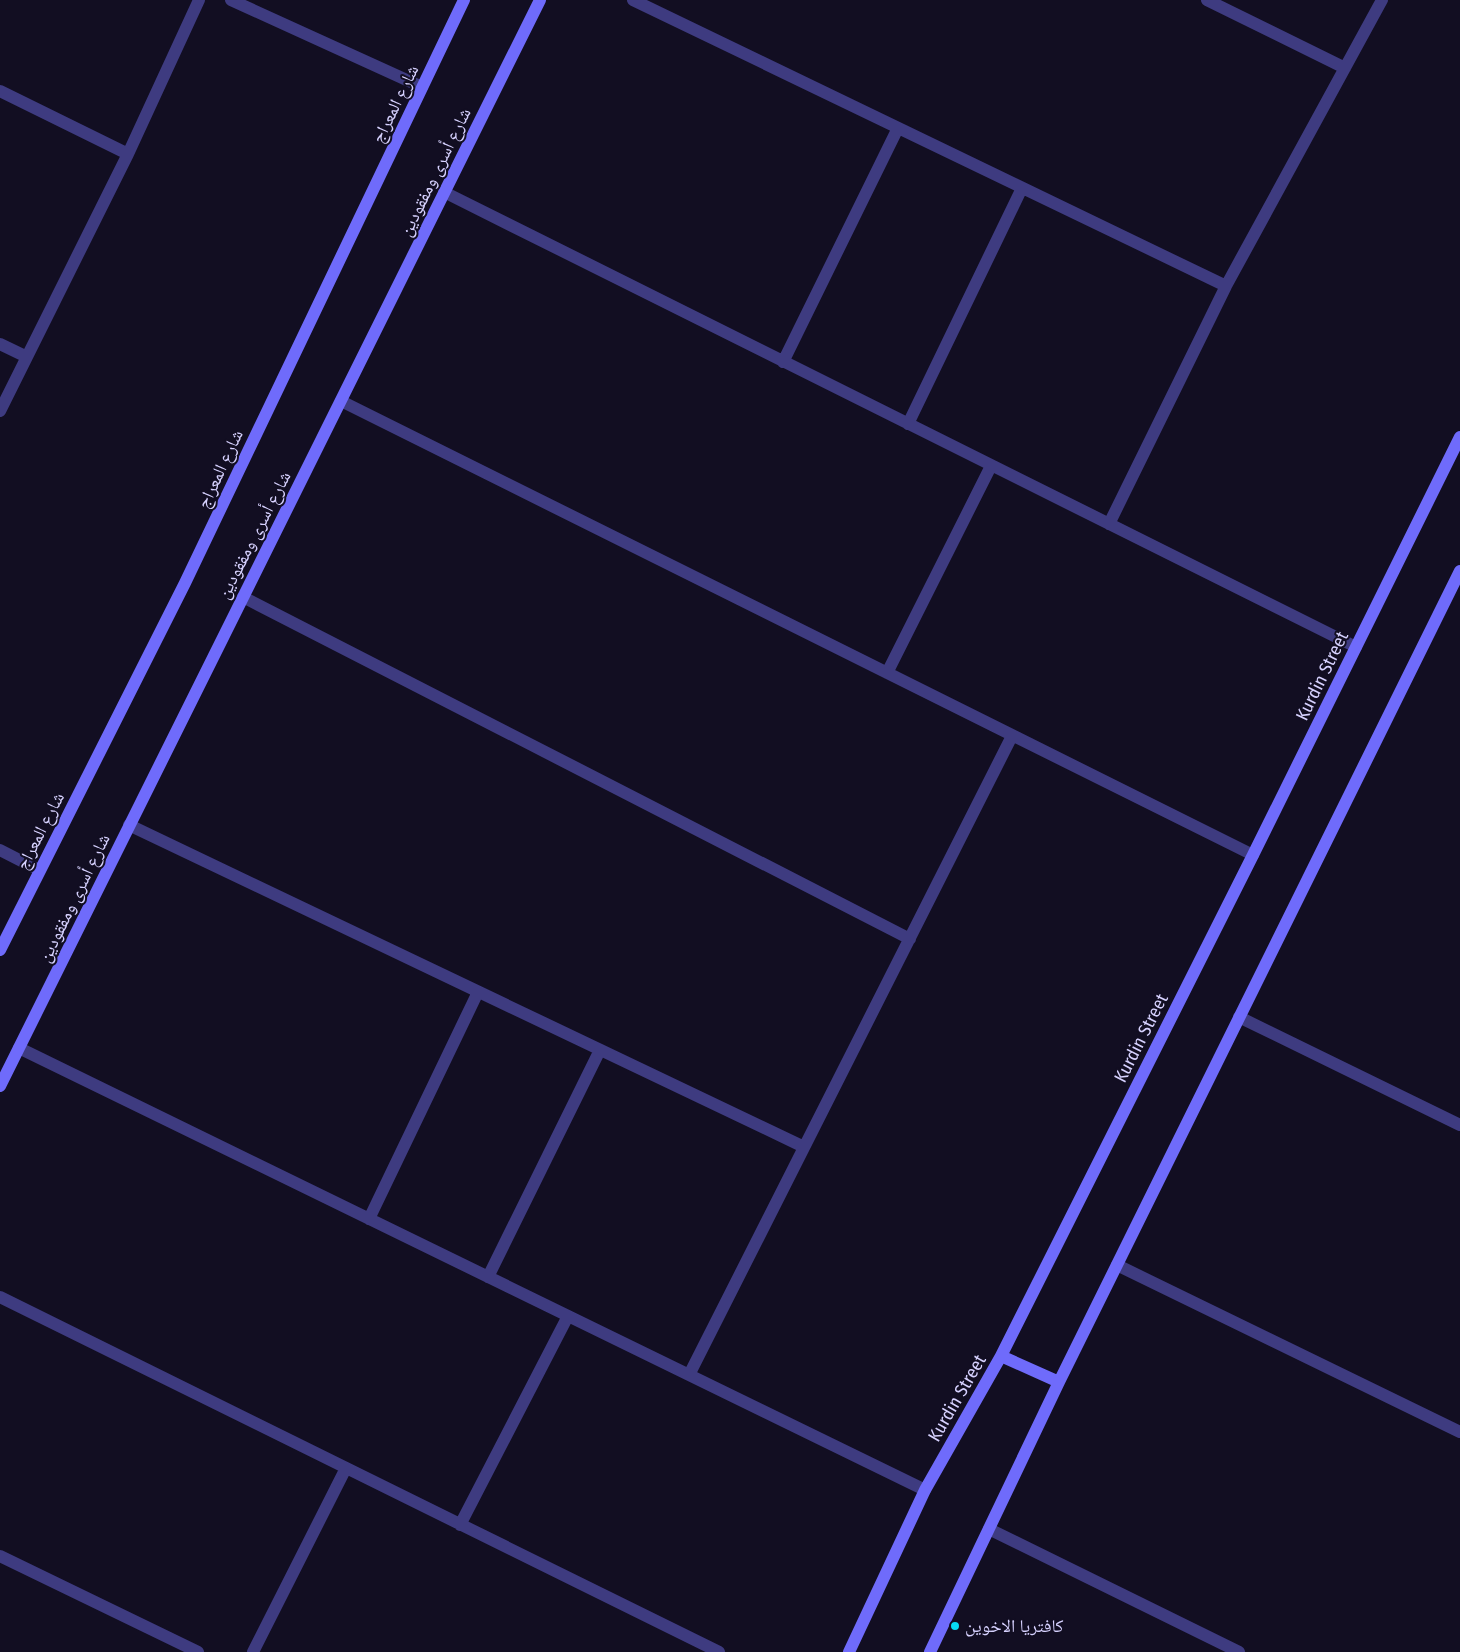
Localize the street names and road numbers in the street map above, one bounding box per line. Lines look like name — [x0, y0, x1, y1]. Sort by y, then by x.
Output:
street label: شارع المعراج — [367, 61, 424, 147]
street label: شارع أسرى ومفقودين — [394, 104, 476, 240]
street label: شارع المعراج — [192, 426, 249, 512]
street label: شارع أسرى ومفقودين — [212, 467, 296, 603]
street label: Kurdin Street — [1291, 628, 1353, 724]
street label: شارع المعراج — [11, 788, 70, 874]
street label: شارع أسرى ومفقودين — [33, 830, 115, 966]
street label: Kurdin Street — [1109, 990, 1173, 1086]
street label: Kurdin Street — [923, 1351, 991, 1445]

